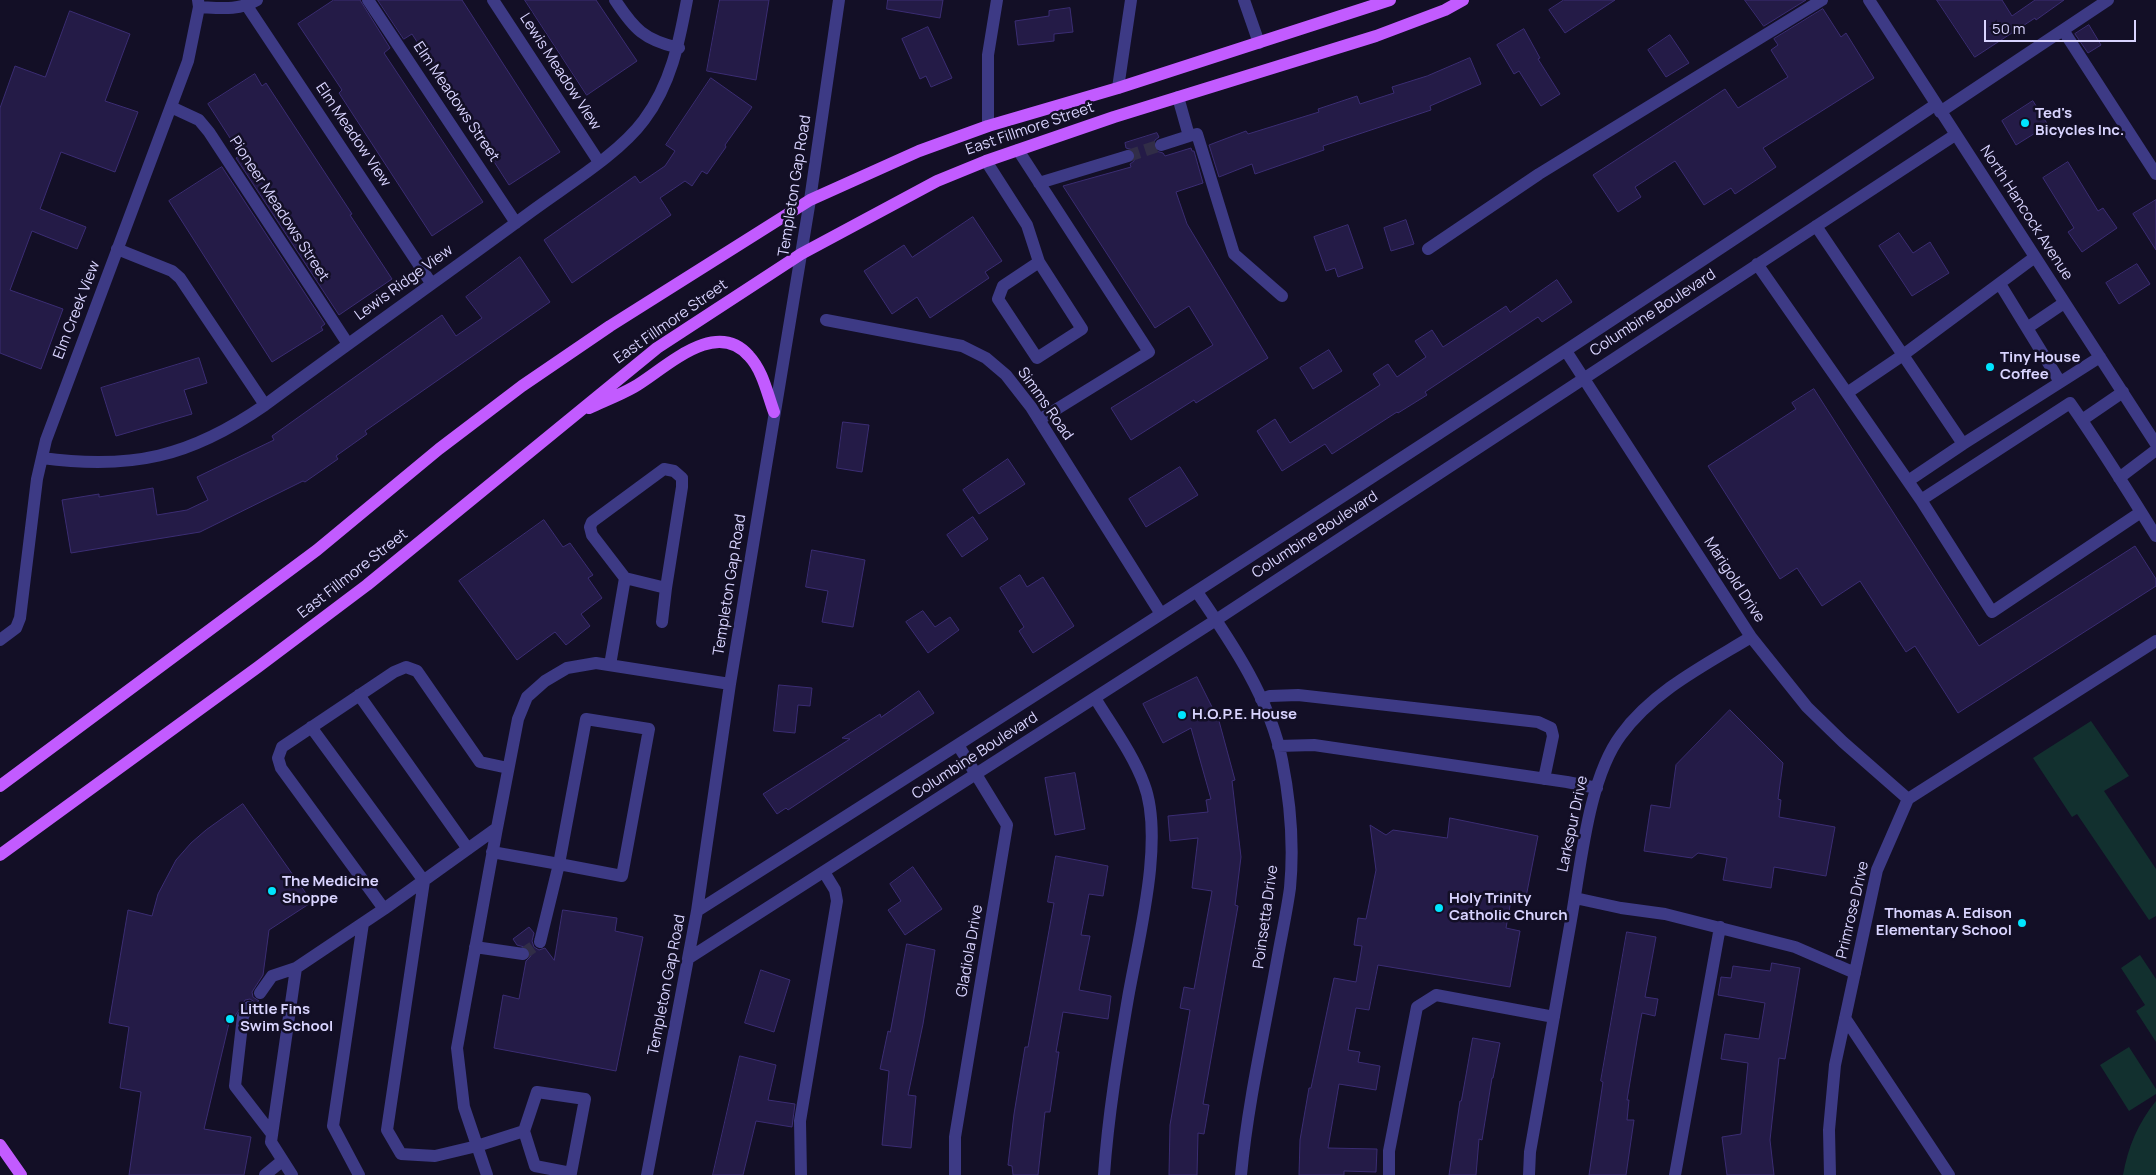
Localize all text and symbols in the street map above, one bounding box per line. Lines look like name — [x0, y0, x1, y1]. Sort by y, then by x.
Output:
street label: Lewis Meadow View — [515, 10, 605, 134]
scale bar — [1986, 10, 2138, 42]
text: 50 m — [1992, 18, 2026, 39]
street label: Elm Meadows Street — [409, 39, 503, 165]
street label: Elm Meadow View — [312, 80, 394, 190]
street label: East Fillmore Street — [964, 99, 1096, 159]
place label: Ted's Bicycles Inc. — [2035, 105, 2124, 140]
street label: Templeton Gap Road — [775, 114, 815, 258]
marker: Ted's Bicycles Inc. — [2019, 117, 2031, 129]
street label: Pioneer Meadows Street — [225, 133, 333, 285]
street label: North Hancock Avenue — [1976, 142, 2076, 284]
street label: Lewis Ridge View — [351, 241, 457, 325]
street label: Elm Creek View — [50, 258, 104, 362]
street label: Columbine Boulevard — [1587, 266, 1719, 360]
street label: East Fillmore Street — [611, 276, 731, 368]
place label: Tiny House Coffee — [2000, 349, 2080, 384]
marker: Tiny House Coffee — [1984, 361, 1996, 373]
street label: Simms Road — [1013, 364, 1077, 444]
street label: Columbine Boulevard — [1249, 488, 1381, 582]
street label: Templeton Gap Road — [710, 513, 750, 657]
street label: East Fillmore Street — [294, 526, 412, 622]
street label: Marigold Drive — [1700, 534, 1768, 626]
place label: H.O.P.E. House — [1192, 706, 1297, 724]
street label: Columbine Boulevard — [909, 709, 1041, 803]
marker: H.O.P.E. House — [1176, 709, 1188, 721]
street label: Larkspur Drive — [1554, 774, 1592, 874]
street label: Primrose Drive — [1833, 860, 1873, 960]
street label: Poinsetta Drive — [1250, 864, 1282, 970]
place label: The Medicine Shoppe — [282, 873, 379, 908]
marker: The Medicine Shoppe — [266, 885, 278, 897]
place label: Holy Trinity Catholic Church — [1449, 890, 1568, 925]
marker: Holy Trinity Catholic Church — [1433, 902, 1445, 914]
street label: Gladiola Drive — [953, 903, 987, 999]
place label: Thomas A. Edison Elementary School — [1876, 905, 2012, 940]
street label: Templeton Gap Road — [645, 913, 689, 1057]
marker: Thomas A. Edison Elementary School — [2016, 917, 2028, 929]
place label: Little Fins Swim School — [240, 1001, 333, 1036]
marker: Little Fins Swim School — [224, 1013, 236, 1025]

